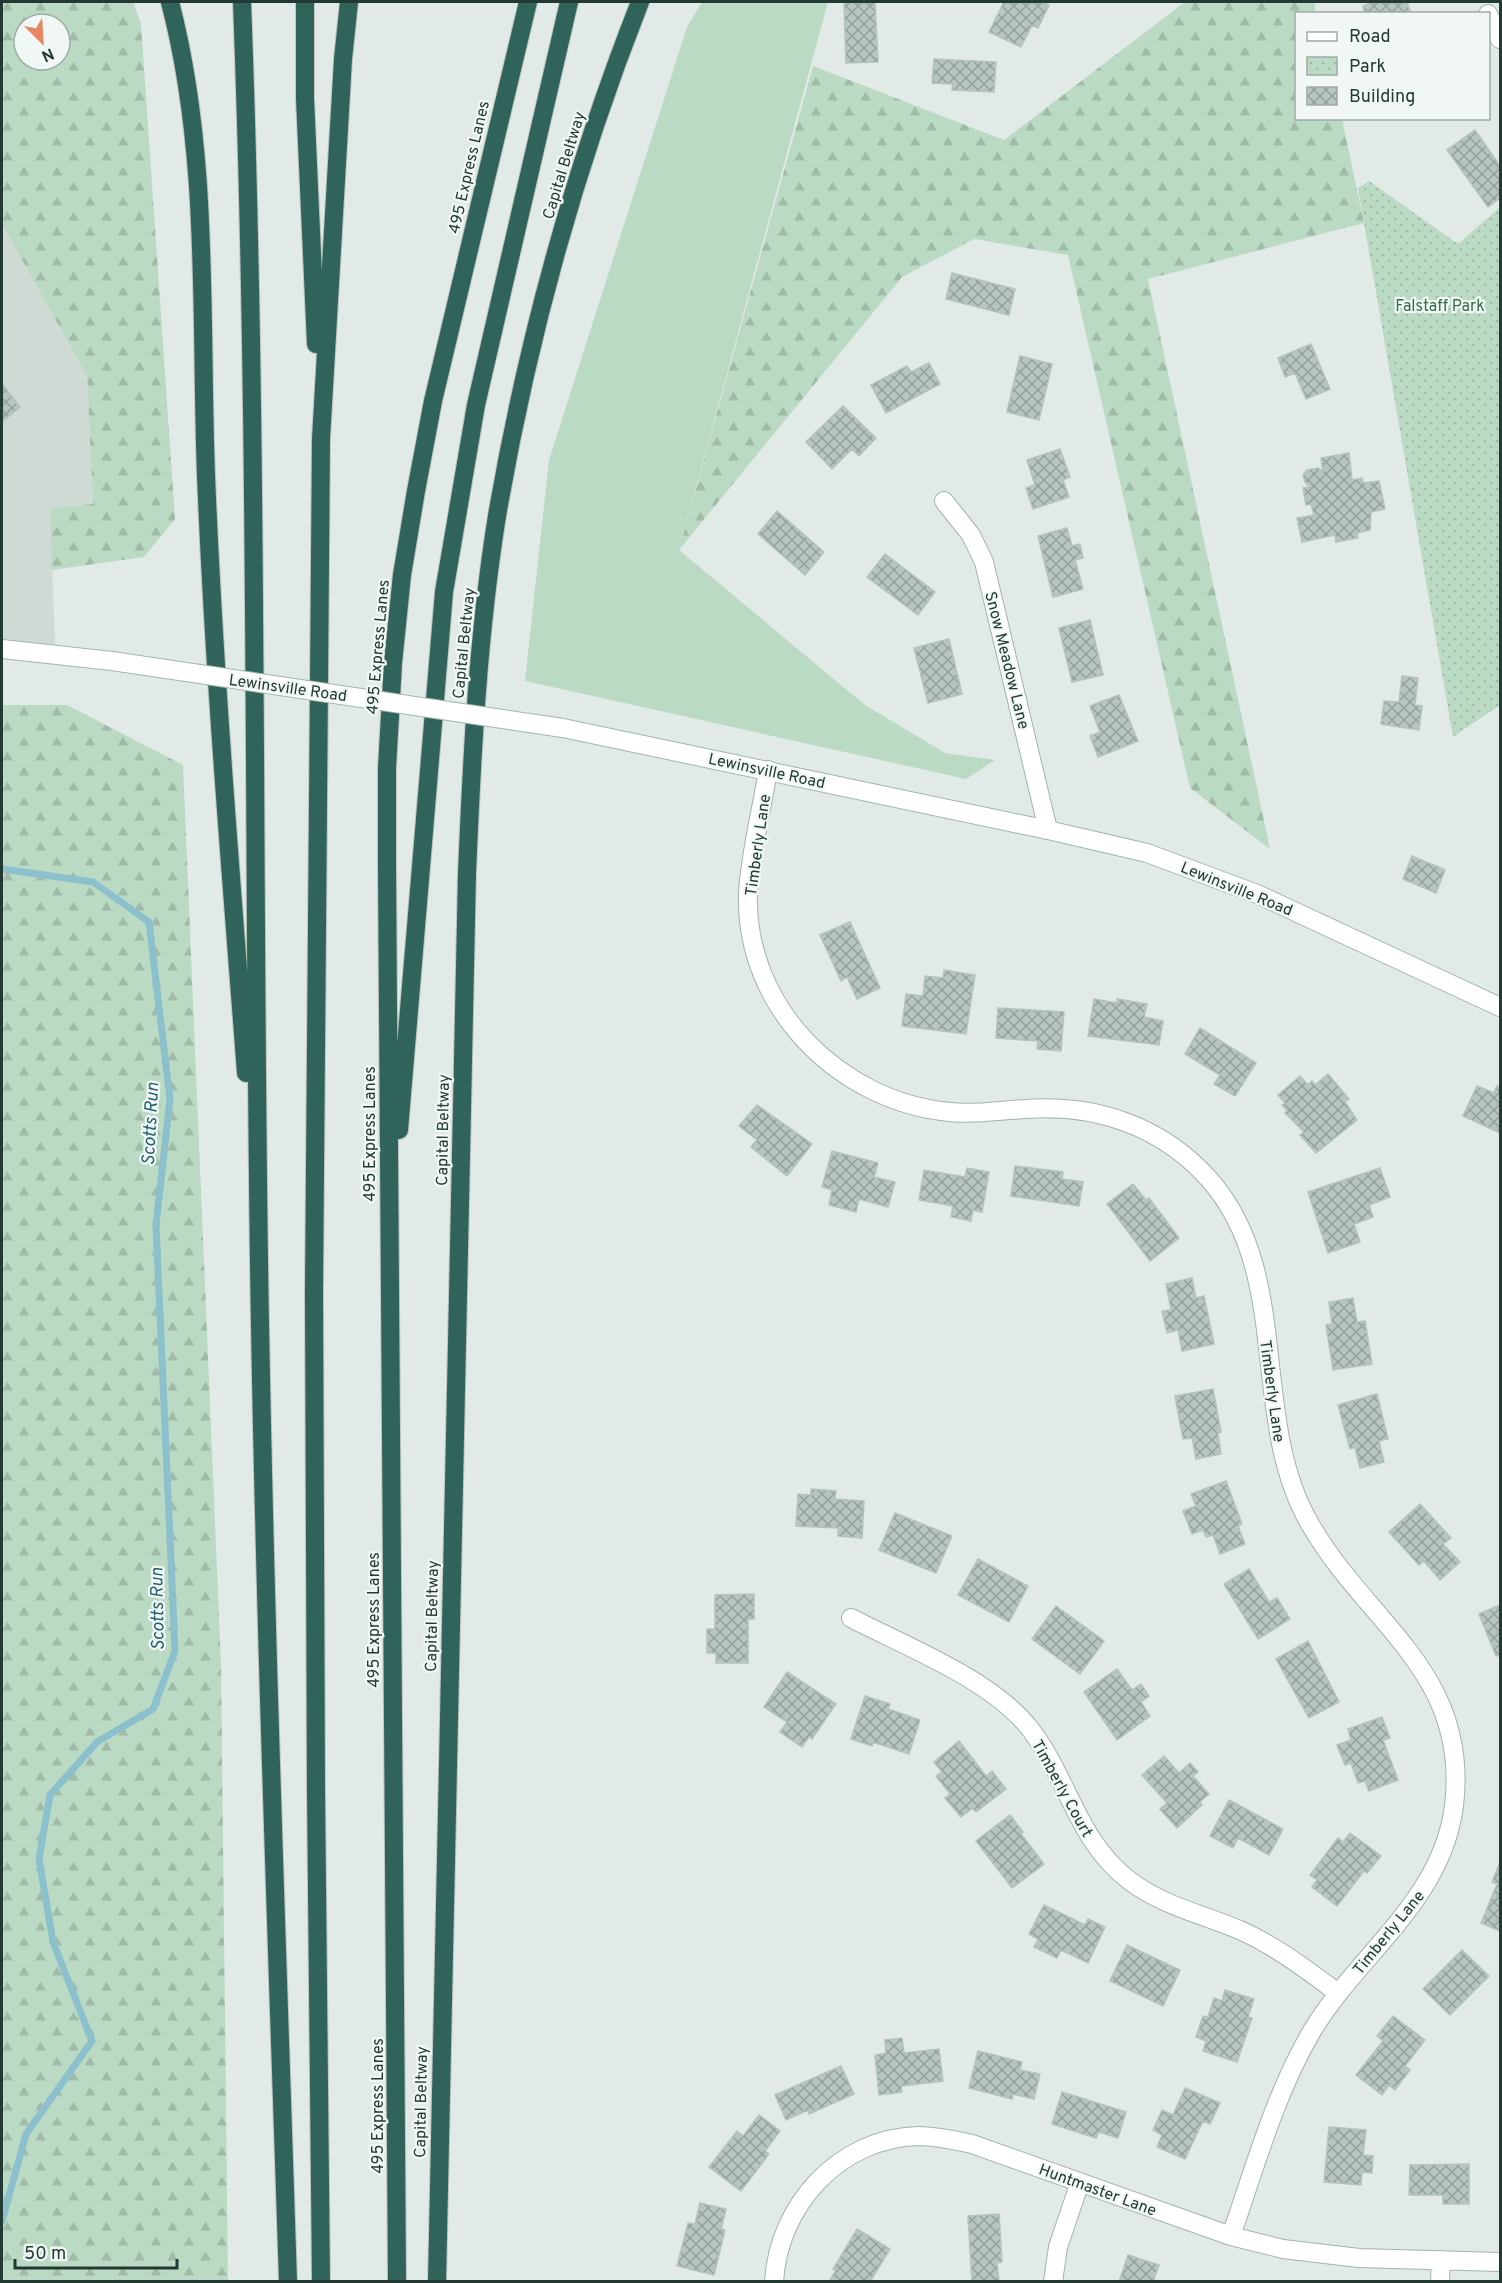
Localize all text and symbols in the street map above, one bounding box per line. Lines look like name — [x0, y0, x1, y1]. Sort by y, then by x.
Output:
north arrow — [12, 12, 72, 72]
legend — [1295, 12, 1490, 120]
text: Road — [1349, 26, 1391, 49]
text: N — [38, 42, 57, 65]
text: Park — [1349, 56, 1386, 79]
text: Building — [1349, 86, 1415, 109]
street label: 495 Express Lanes — [445, 99, 495, 236]
street label: Capital Beltway — [539, 109, 591, 222]
park label: Falstaff Park — [1395, 297, 1485, 317]
street label: 495 Express Lanes — [363, 579, 395, 716]
street label: Capital Beltway — [449, 587, 481, 700]
street label: Snow Meadow Lane — [979, 590, 1033, 731]
street label: Lewinsville Road — [227, 671, 348, 707]
street label: Lewinsville Road — [706, 750, 827, 794]
street label: Timberly Lane — [742, 793, 776, 898]
street label: Lewinsville Road — [1177, 858, 1295, 921]
street label: 495 Express Lanes — [361, 1066, 381, 1202]
street label: Capital Beltway — [433, 1074, 455, 1186]
water label: Scotts Run — [138, 1082, 165, 1166]
street label: Timberly Lane — [1254, 1339, 1288, 1444]
street label: 495 Express Lanes — [365, 1552, 385, 1688]
street label: Capital Beltway — [422, 1560, 444, 1672]
water label: Scotts Run — [146, 1567, 171, 1651]
street label: Timberly Court — [1026, 1737, 1096, 1841]
street label: Timberly Lane — [1349, 1887, 1430, 1980]
street label: 495 Express Lanes — [369, 2038, 389, 2174]
street label: Capital Beltway — [411, 2046, 433, 2158]
street label: Huntmaster Lane — [1036, 2160, 1159, 2221]
scale bar — [15, 2232, 177, 2270]
text: 50 m — [24, 2243, 66, 2266]

